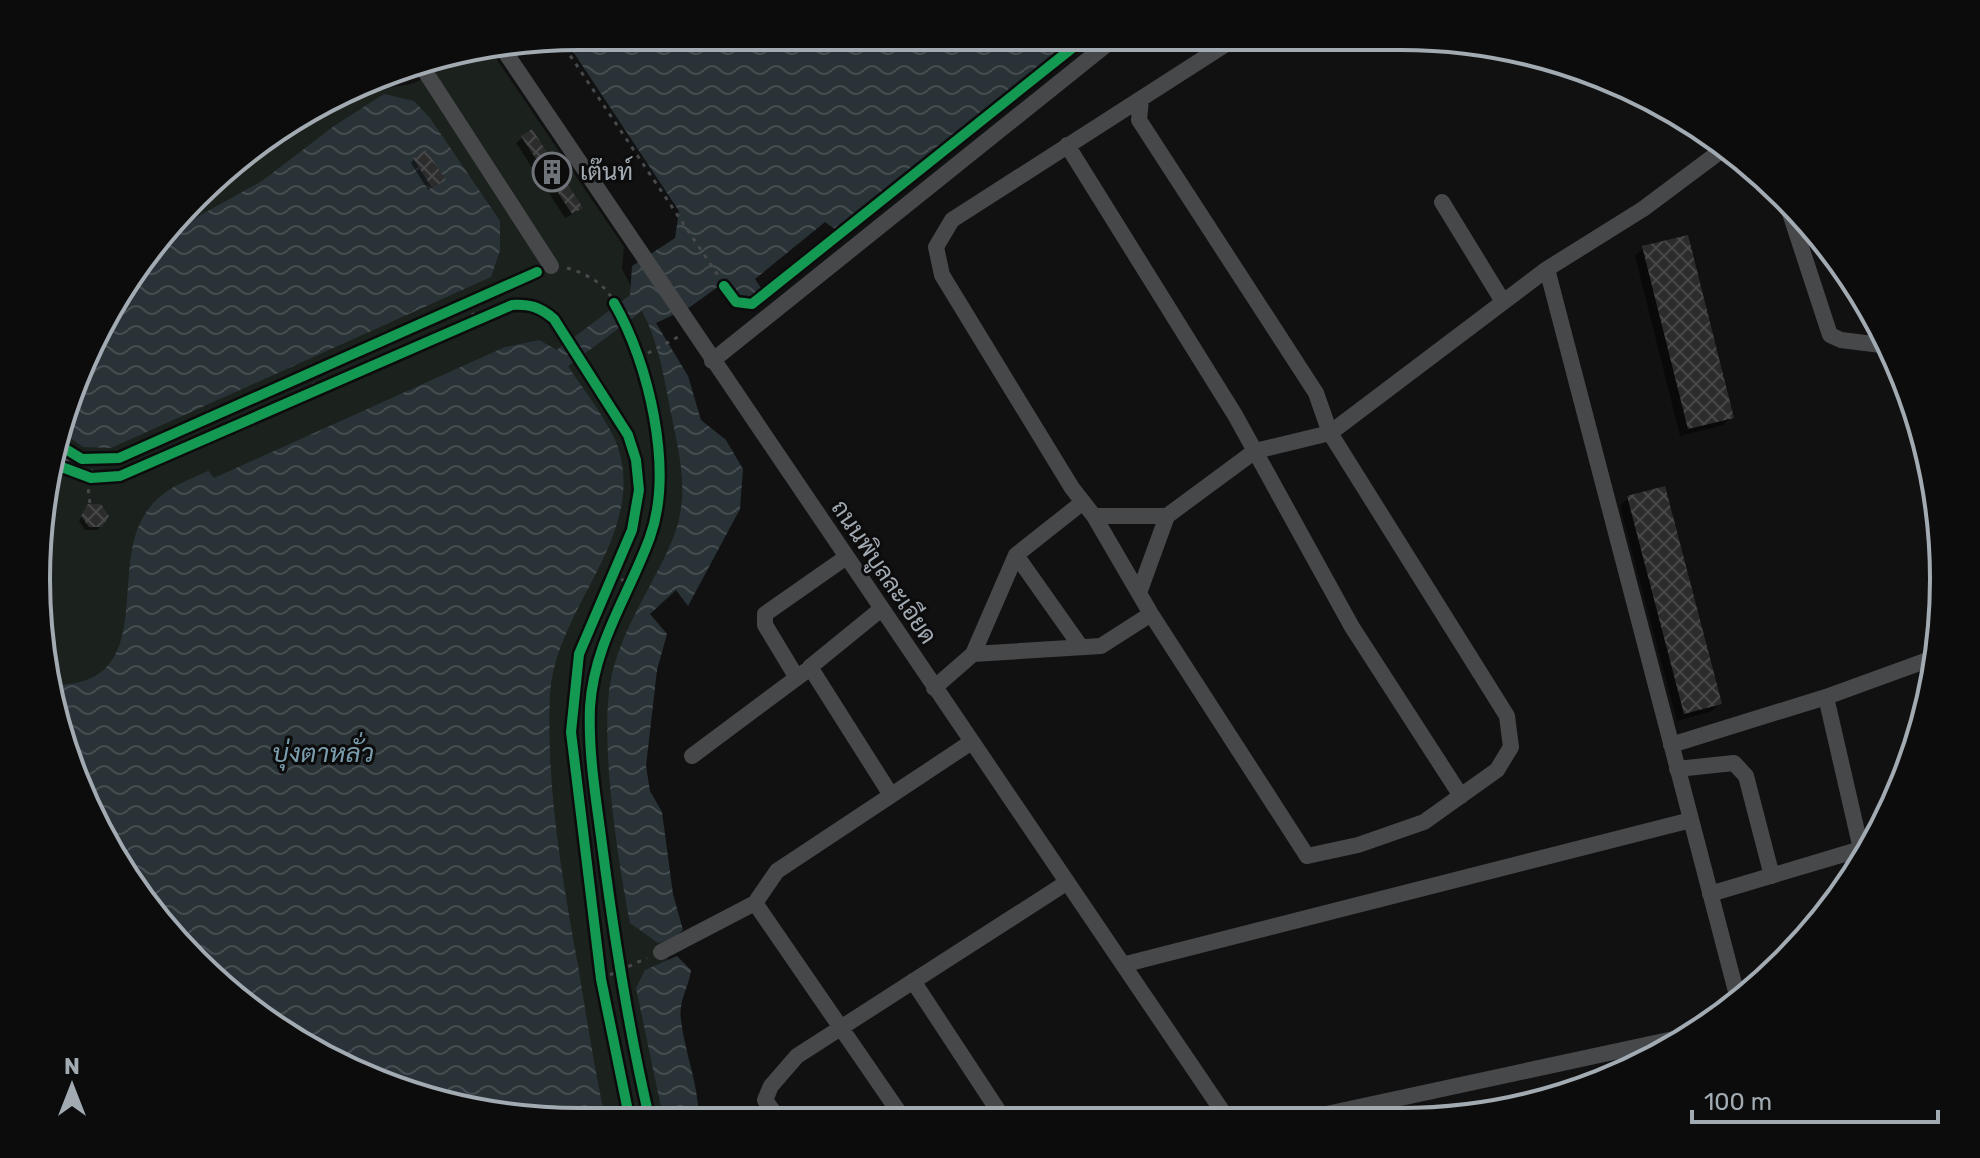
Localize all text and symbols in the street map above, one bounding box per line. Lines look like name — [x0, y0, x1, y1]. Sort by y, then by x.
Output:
building icon: เต๊นท์ — [531, 151, 573, 193]
place label: เต๊นท์ — [580, 156, 633, 186]
street label: ถนนพิบูลละเอียด — [823, 494, 943, 651]
water label: บุ่งตาหลั่ว — [272, 732, 374, 771]
north arrow — [32, 1046, 112, 1126]
text: N — [64, 1053, 80, 1080]
scale bar — [1692, 1074, 1938, 1124]
text: 100 m — [1704, 1088, 1772, 1116]

